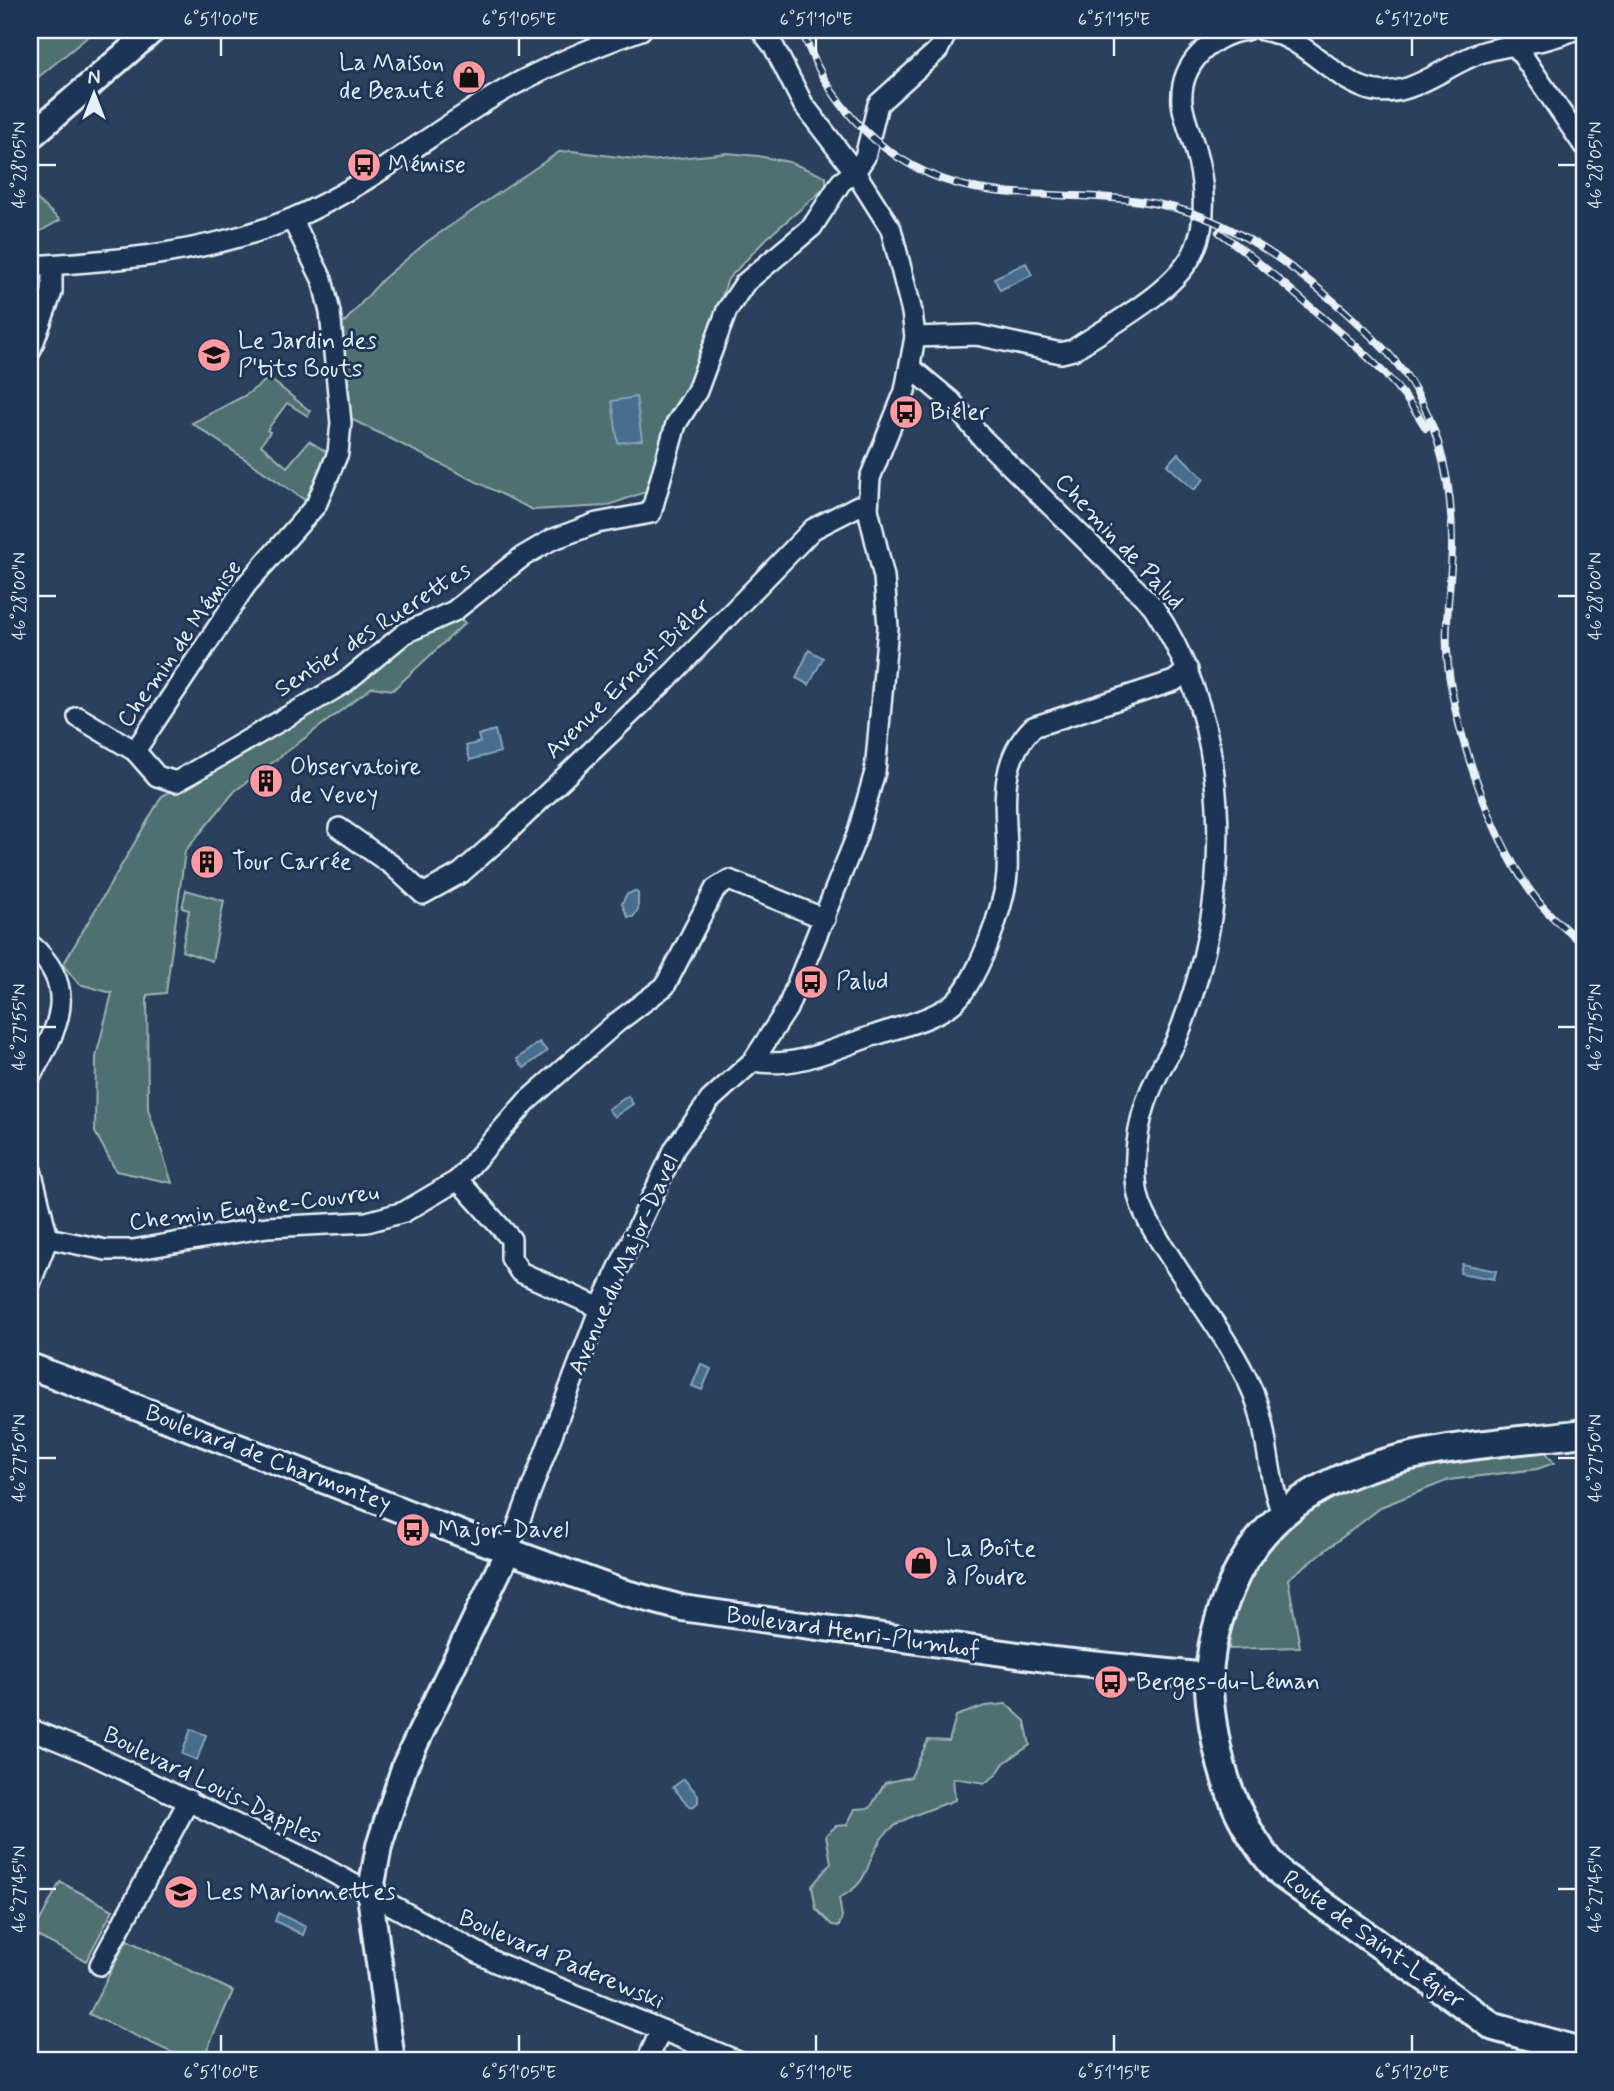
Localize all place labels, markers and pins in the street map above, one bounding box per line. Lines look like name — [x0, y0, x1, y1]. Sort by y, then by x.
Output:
place label: La Maison de Beauté — [339, 48, 444, 107]
shop icon: La Maison de Beauté — [450, 58, 488, 96]
bus stop icon: Mémise — [345, 146, 383, 184]
place label: Mémise — [388, 150, 466, 181]
place label: Le Jardin des P'tits Bouts — [238, 326, 377, 385]
school or university icon: Le Jardin des P'tits Bouts — [195, 336, 233, 374]
bus stop icon: Biéler — [887, 393, 925, 431]
place label: Biéler — [930, 397, 989, 428]
place label: Observatoire de Vevey — [290, 752, 421, 811]
building icon: Observatoire de Vevey — [247, 762, 285, 800]
building icon: Tour Carrée — [188, 843, 226, 881]
place label: Tour Carrée — [232, 847, 352, 878]
bus stop icon: Palud — [792, 963, 830, 1001]
place label: Palud — [836, 967, 889, 998]
bus stop icon: Major-Davel — [394, 1511, 432, 1549]
place label: Major-Davel — [438, 1515, 569, 1546]
place label: La Boîte à Poudre — [946, 1534, 1036, 1593]
shop icon: La Boîte à Poudre — [902, 1544, 940, 1582]
bus stop icon: Berges-du-Léman — [1092, 1663, 1130, 1701]
place label: Berges-du-Léman — [1136, 1667, 1320, 1700]
school or university icon: Les Marionnettes — [162, 1873, 200, 1911]
place label: Les Marionnettes — [206, 1877, 396, 1908]

